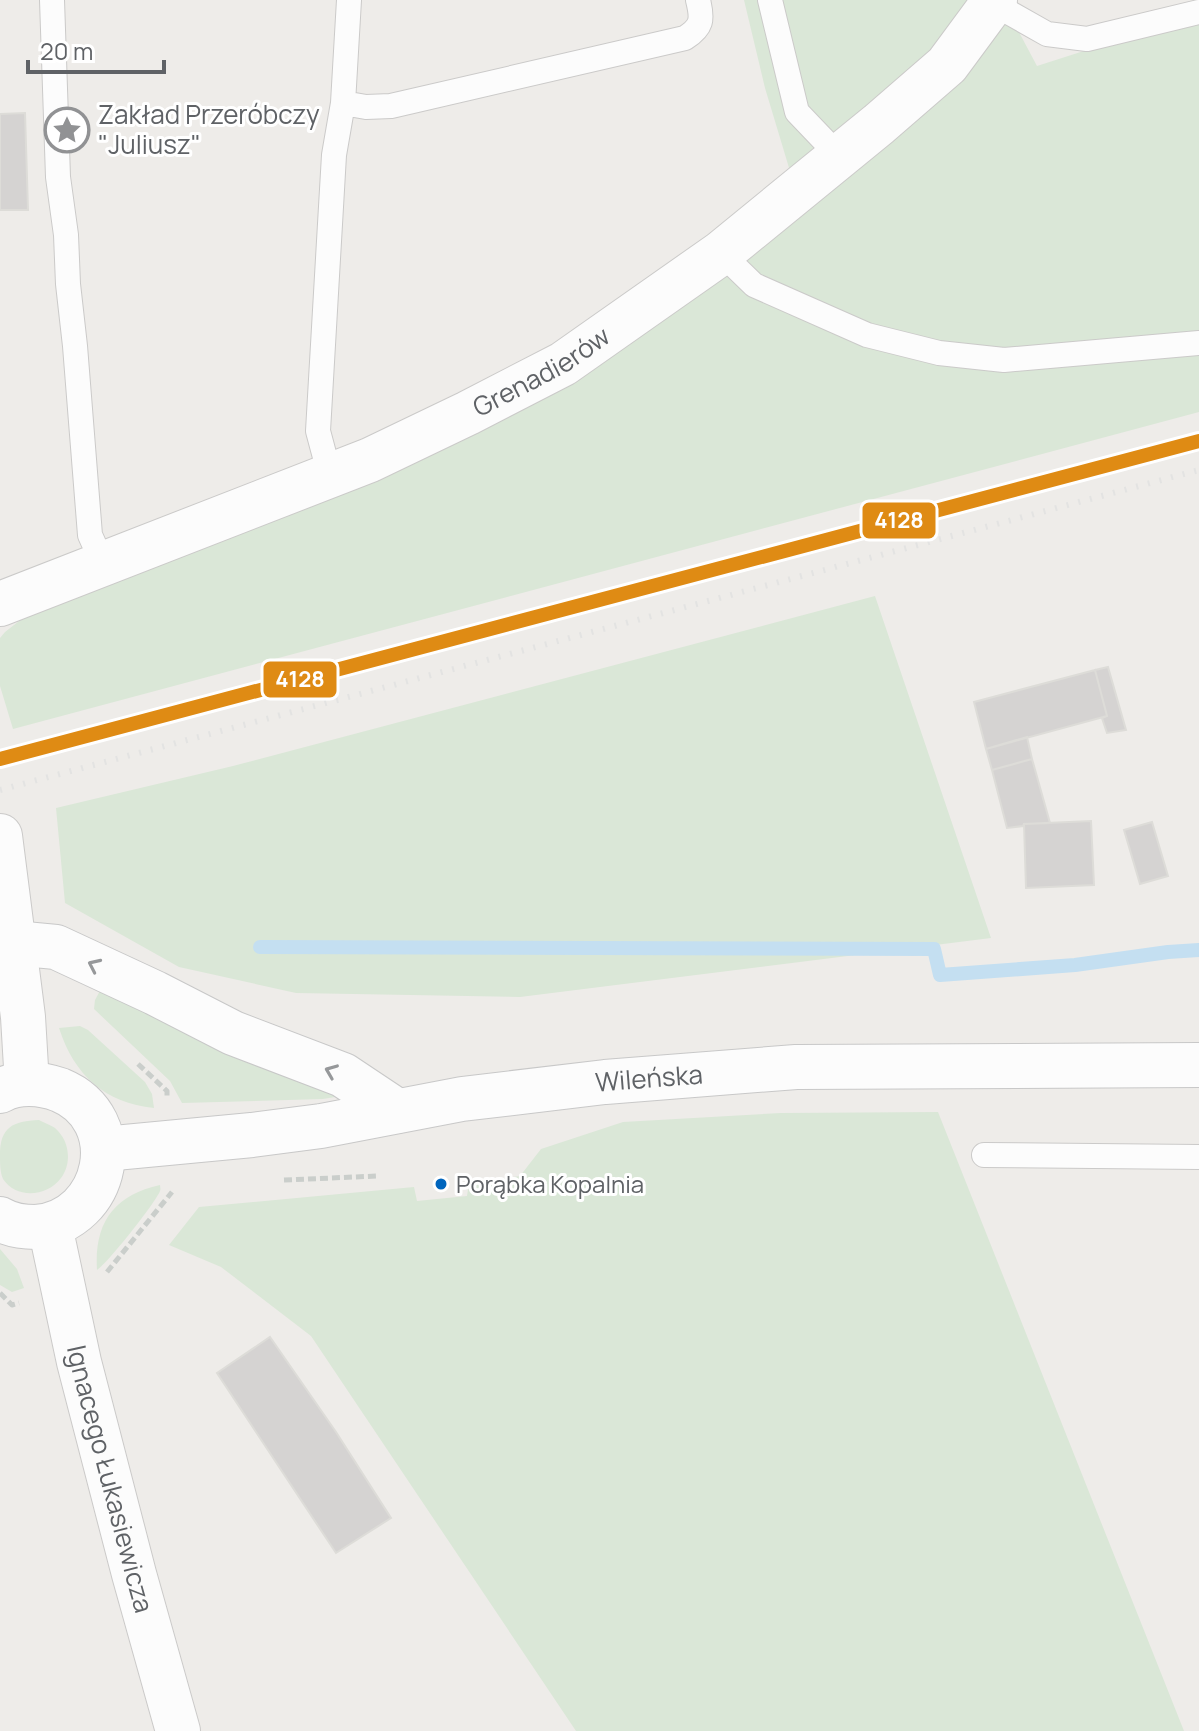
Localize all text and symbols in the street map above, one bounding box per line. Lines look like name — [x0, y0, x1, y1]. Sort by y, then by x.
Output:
scale bar — [28, 24, 164, 74]
text: 20 m — [40, 34, 93, 67]
place label: Zakład Przeróbczy "Juliusz" — [98, 96, 320, 162]
place icon: Zakład Przeróbczy "Juliusz" — [43, 106, 91, 154]
street label: Grenadierów — [466, 318, 617, 425]
line badge: 4128 — [861, 501, 937, 540]
text: 4128 — [874, 505, 924, 535]
line badge: 4128 — [262, 660, 338, 699]
text: 4128 — [275, 664, 325, 694]
one-way arrow — [87, 959, 102, 975]
street label: Wileńska — [594, 1055, 704, 1100]
one-way arrow — [325, 1064, 339, 1081]
place label: Porąbka Kopalnia — [456, 1167, 644, 1200]
marker: Porąbka Kopalnia — [433, 1176, 449, 1192]
street label: Ignacego Łukasiewicza — [59, 1342, 163, 1617]

